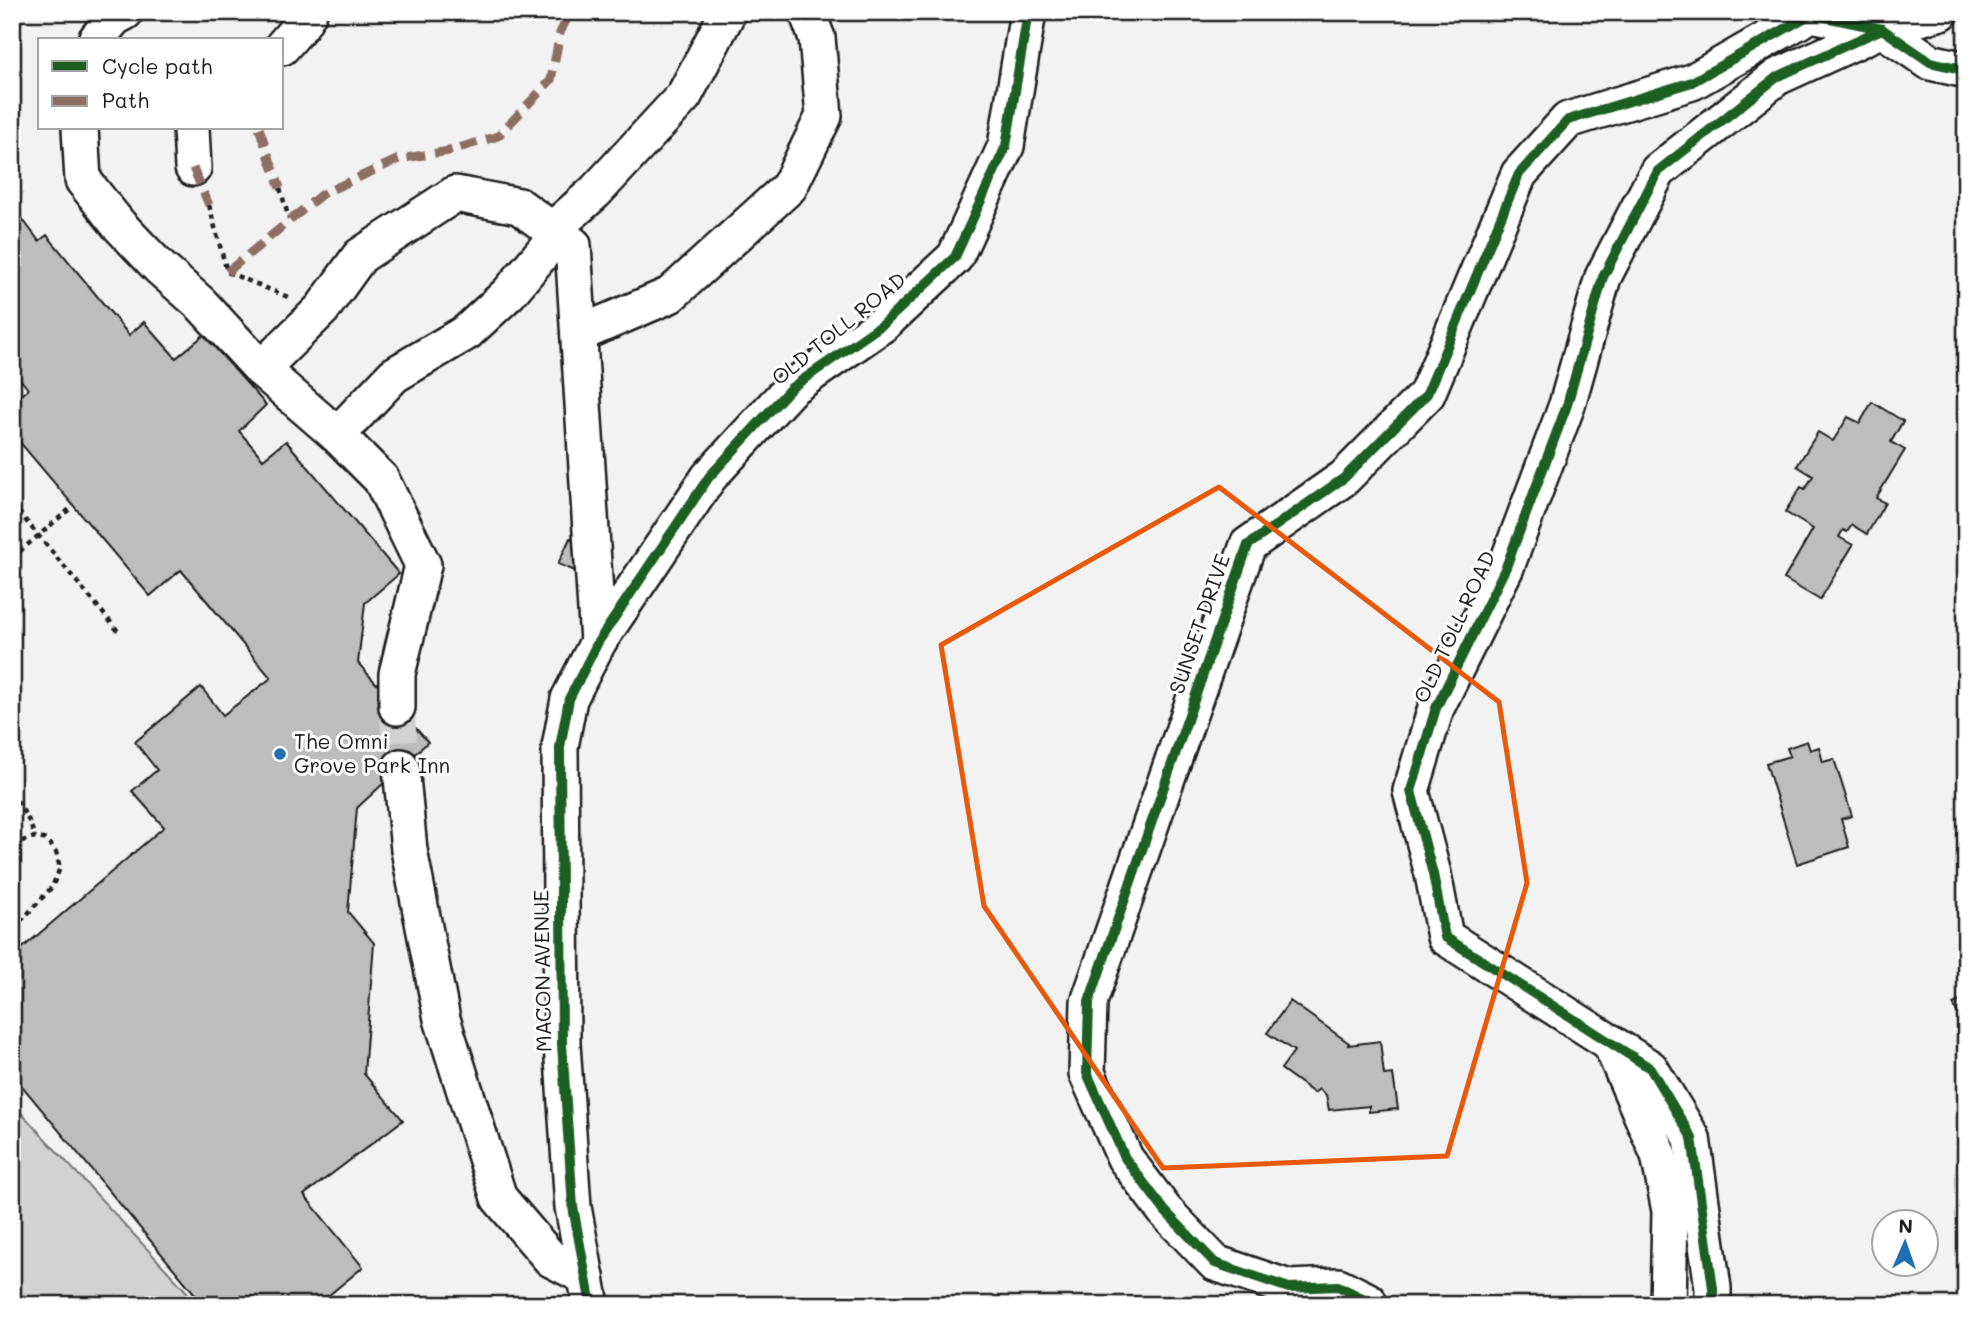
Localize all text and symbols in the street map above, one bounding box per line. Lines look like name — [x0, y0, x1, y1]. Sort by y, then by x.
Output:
legend — [38, 38, 284, 130]
text: Cycle path — [102, 52, 212, 79]
text: Path — [102, 86, 149, 113]
street label: OLD TOLL ROAD — [765, 265, 911, 390]
street label: OLD TOLL ROAD — [1407, 546, 1501, 707]
street label: SUNSET DRIVE — [1162, 550, 1235, 697]
place label: The Omni Grove Park Inn — [294, 727, 450, 778]
marker: The Omni Grove Park Inn — [272, 746, 288, 762]
street label: MACON AVENUE — [527, 890, 556, 1052]
north arrow — [1870, 1208, 1940, 1278]
text: N — [1898, 1213, 1913, 1238]

